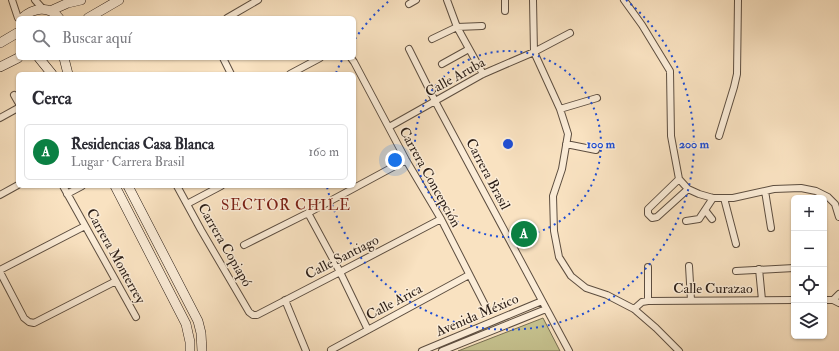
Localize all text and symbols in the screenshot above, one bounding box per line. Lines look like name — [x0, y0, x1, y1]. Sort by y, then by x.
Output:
search box — [16, 16, 356, 60]
icon: search — [30, 27, 52, 49]
text: Buscar aquí — [62, 29, 131, 48]
street label: Calle Aruba — [422, 53, 488, 100]
text: Cerca — [32, 88, 72, 109]
street label: Carrera Concepción — [395, 124, 465, 231]
text: Residencias Casa Blanca — [71, 135, 214, 154]
street label: Carrera Brasil — [462, 135, 514, 213]
centre of rings — [501, 137, 515, 151]
text: 100 m — [587, 137, 616, 152]
text: 200 m — [679, 137, 710, 152]
text: A — [42, 144, 50, 160]
text: 160 m — [308, 144, 339, 160]
your location — [385, 150, 405, 170]
text: Lugar · Carrera Brasil — [71, 154, 184, 170]
map controls — [791, 195, 827, 339]
button: + — [791, 195, 827, 231]
district label: SECTOR CHILE — [221, 196, 351, 215]
street label: Carrera Copiapó — [193, 200, 256, 290]
street label: Carrera Monterrey — [82, 205, 150, 308]
pin: A — [511, 219, 537, 249]
street label: Calle Santiago — [302, 231, 382, 283]
button: − — [791, 231, 827, 267]
button: locate — [791, 267, 827, 303]
street label: Calle Arica — [363, 280, 425, 324]
street label: Calle Curazao — [673, 280, 753, 297]
street label: Avenida México — [432, 290, 521, 340]
button: layers — [791, 303, 827, 339]

